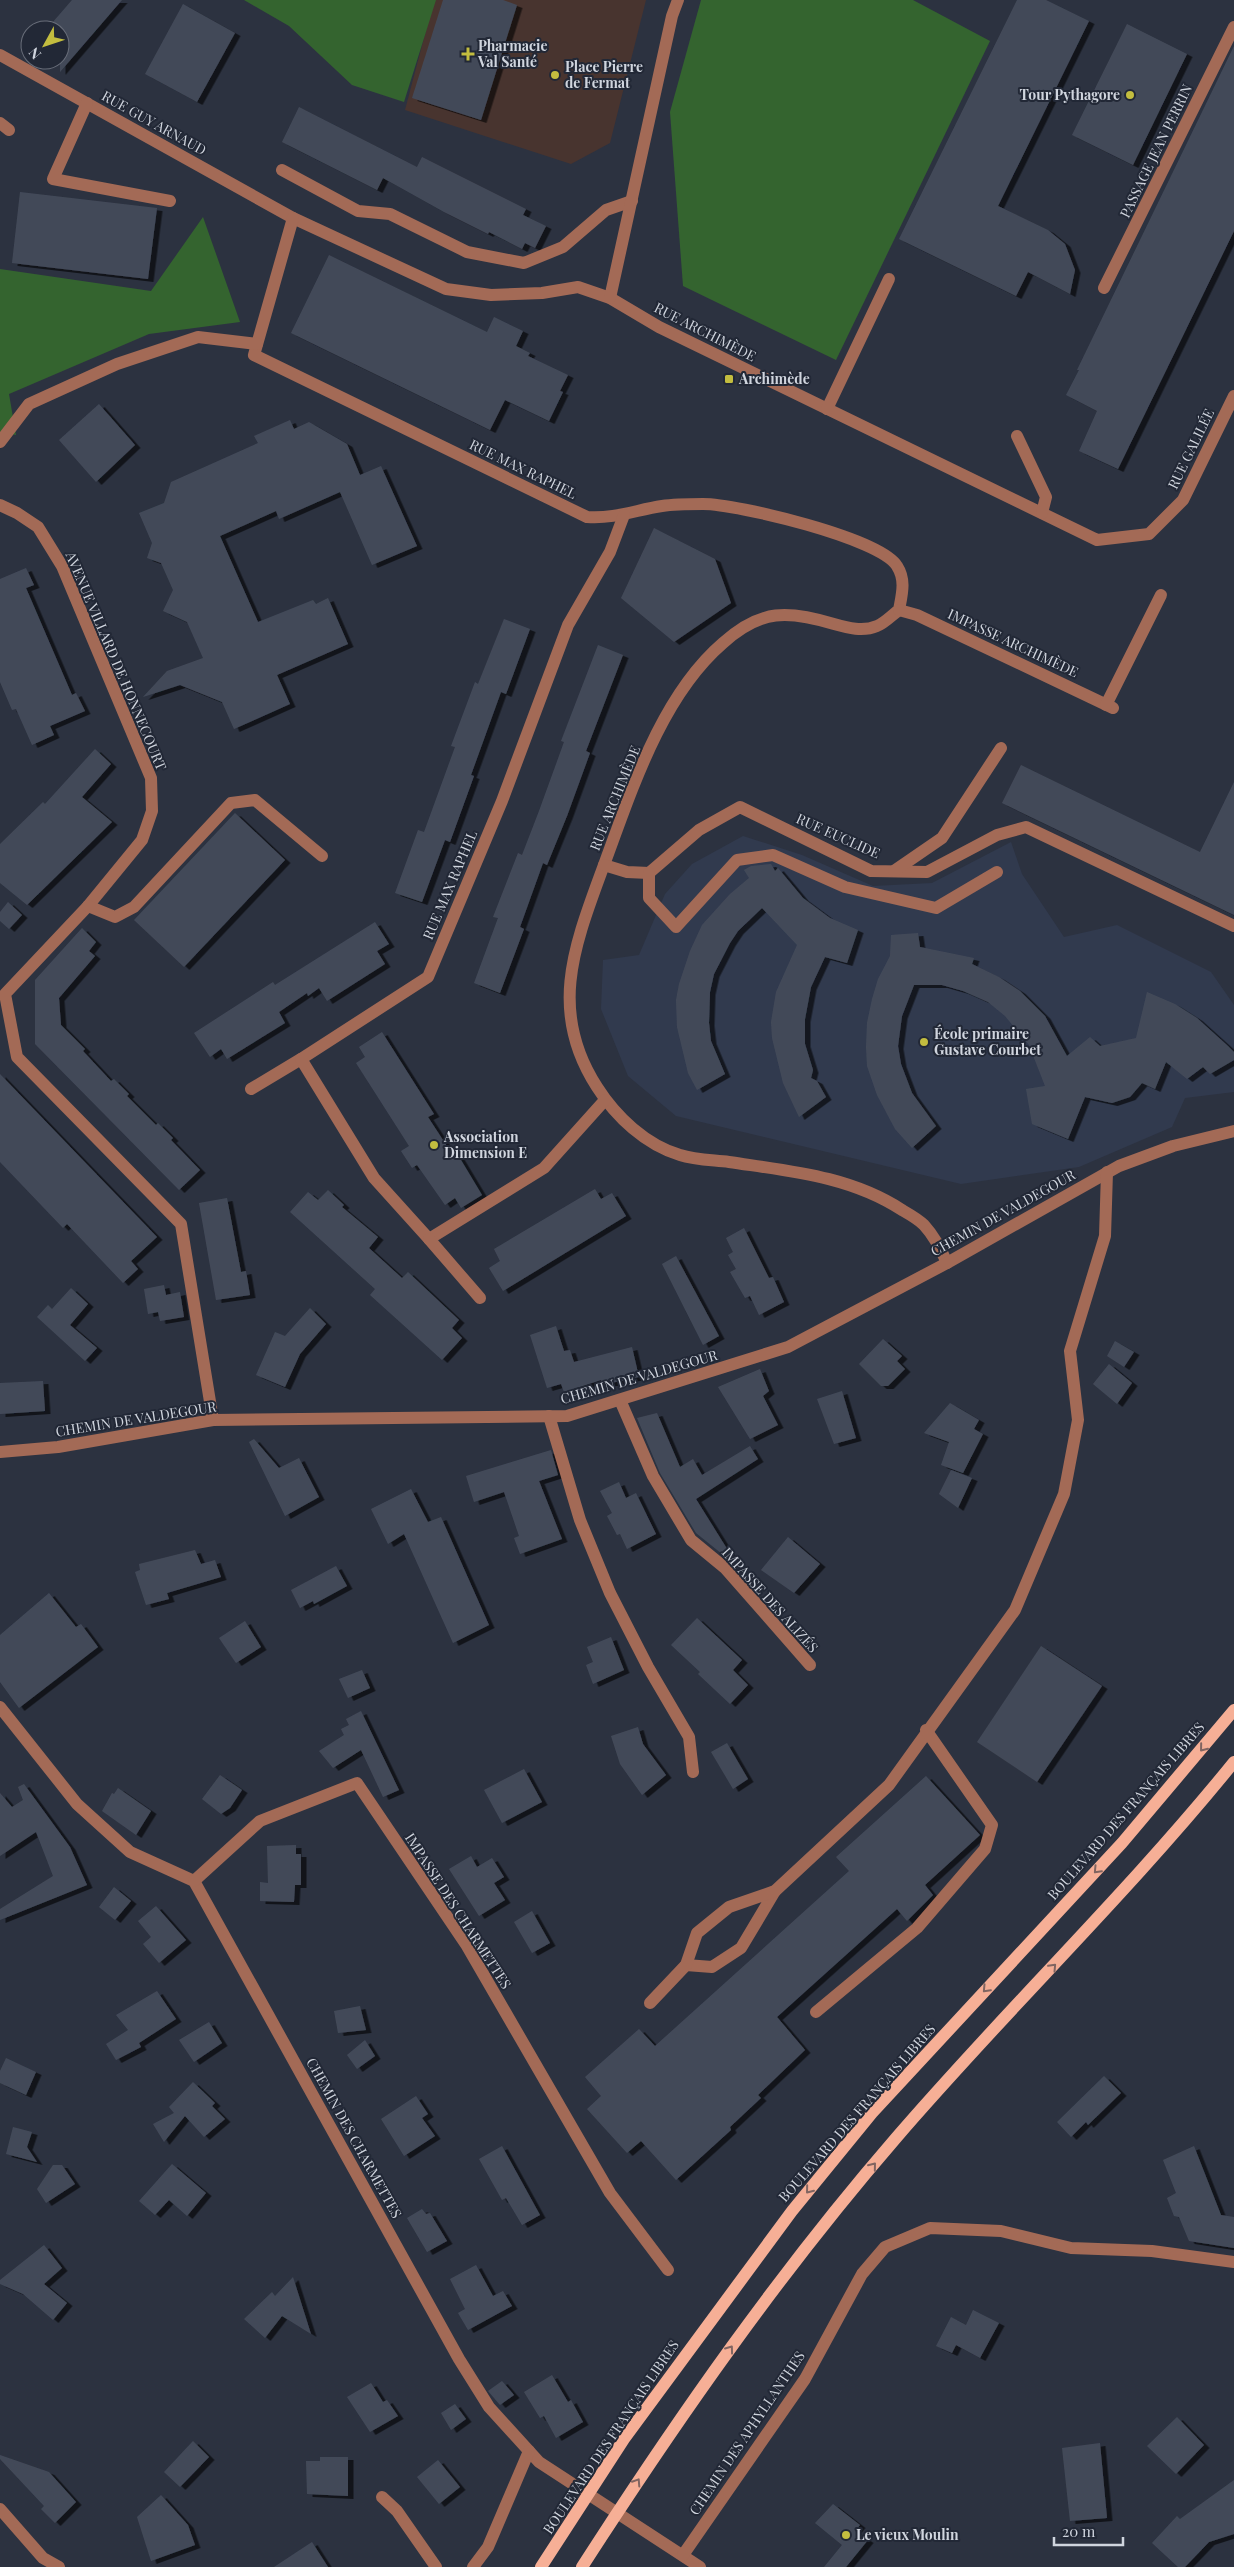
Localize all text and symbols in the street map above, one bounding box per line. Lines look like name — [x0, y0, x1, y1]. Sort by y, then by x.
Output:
north arrow — [20, 20, 70, 70]
place label: Pharmacie Val Santé — [477, 36, 547, 71]
text: N — [24, 44, 45, 64]
marker: Pharmacie Val Santé — [462, 48, 474, 60]
place label: Place Pierre de Fermat — [565, 57, 643, 92]
marker: Place Pierre de Fermat — [549, 69, 561, 81]
street label: PASSAGE JEAN PERRIN — [1115, 81, 1196, 221]
place label: Tour Pythagore — [1020, 85, 1120, 104]
street label: RUE GUY ARNAUD — [99, 86, 210, 159]
marker: Tour Pythagore — [1124, 89, 1136, 101]
street label: RUE ARCHIMÈDE — [651, 298, 759, 365]
place label: Archimède — [738, 369, 810, 388]
marker: Archimède — [723, 373, 735, 385]
street label: RUE GALILÉE — [1163, 405, 1218, 492]
street label: RUE MAX RAPHEL — [467, 434, 580, 503]
street label: AVENUE VILLARD DE HONNECOURT — [61, 548, 171, 773]
street label: IMPASSE ARCHIMÈDE — [945, 604, 1082, 681]
street label: RUE ARCHIMÈDE — [585, 742, 644, 853]
street label: RUE EUCLIDE — [793, 809, 883, 862]
street label: RUE MAX RAPHEL — [418, 827, 481, 942]
place label: École primaire Gustave Courbet — [934, 1024, 1041, 1059]
marker: École primaire Gustave Courbet — [918, 1036, 930, 1048]
place label: Association Dimension E — [443, 1127, 527, 1162]
marker: Association Dimension E — [428, 1139, 440, 1151]
street label: CHEMIN DE VALDEGOUR — [927, 1164, 1079, 1260]
street label: CHEMIN DE VALDEGOUR — [558, 1345, 721, 1408]
street label: CHEMIN DE VALDEGOUR — [54, 1396, 219, 1441]
street label: IMPASSE DES ALIZÉS — [718, 1543, 823, 1656]
street label: BOULEVARD DES FRANÇAIS LIBRES — [1043, 1718, 1208, 1904]
one-way arrow — [1200, 1742, 1209, 1751]
street label: IMPASSE DES CHARMETTES — [401, 1829, 516, 1992]
one-way arrow — [1094, 1864, 1103, 1873]
one-way arrow — [1047, 1964, 1056, 1973]
one-way arrow — [983, 1983, 992, 1992]
street label: BOULEVARD DES FRANÇAIS LIBRES — [774, 2020, 939, 2206]
street label: CHEMIN DES CHARMETTES — [302, 2054, 407, 2221]
one-way arrow — [868, 2162, 877, 2171]
one-way arrow — [806, 2184, 815, 2193]
street label: BOULEVARD DES FRANÇAIS LIBRES — [538, 2336, 683, 2537]
one-way arrow — [725, 2346, 733, 2355]
street label: CHEMIN DES APHYLLANTHES — [684, 2347, 809, 2518]
one-way arrow — [631, 2478, 640, 2487]
scale bar — [1054, 2514, 1123, 2546]
text: 20 m — [1062, 2521, 1096, 2541]
place label: Le vieux Moulin — [856, 2525, 959, 2544]
marker: Le vieux Moulin — [840, 2529, 852, 2541]

